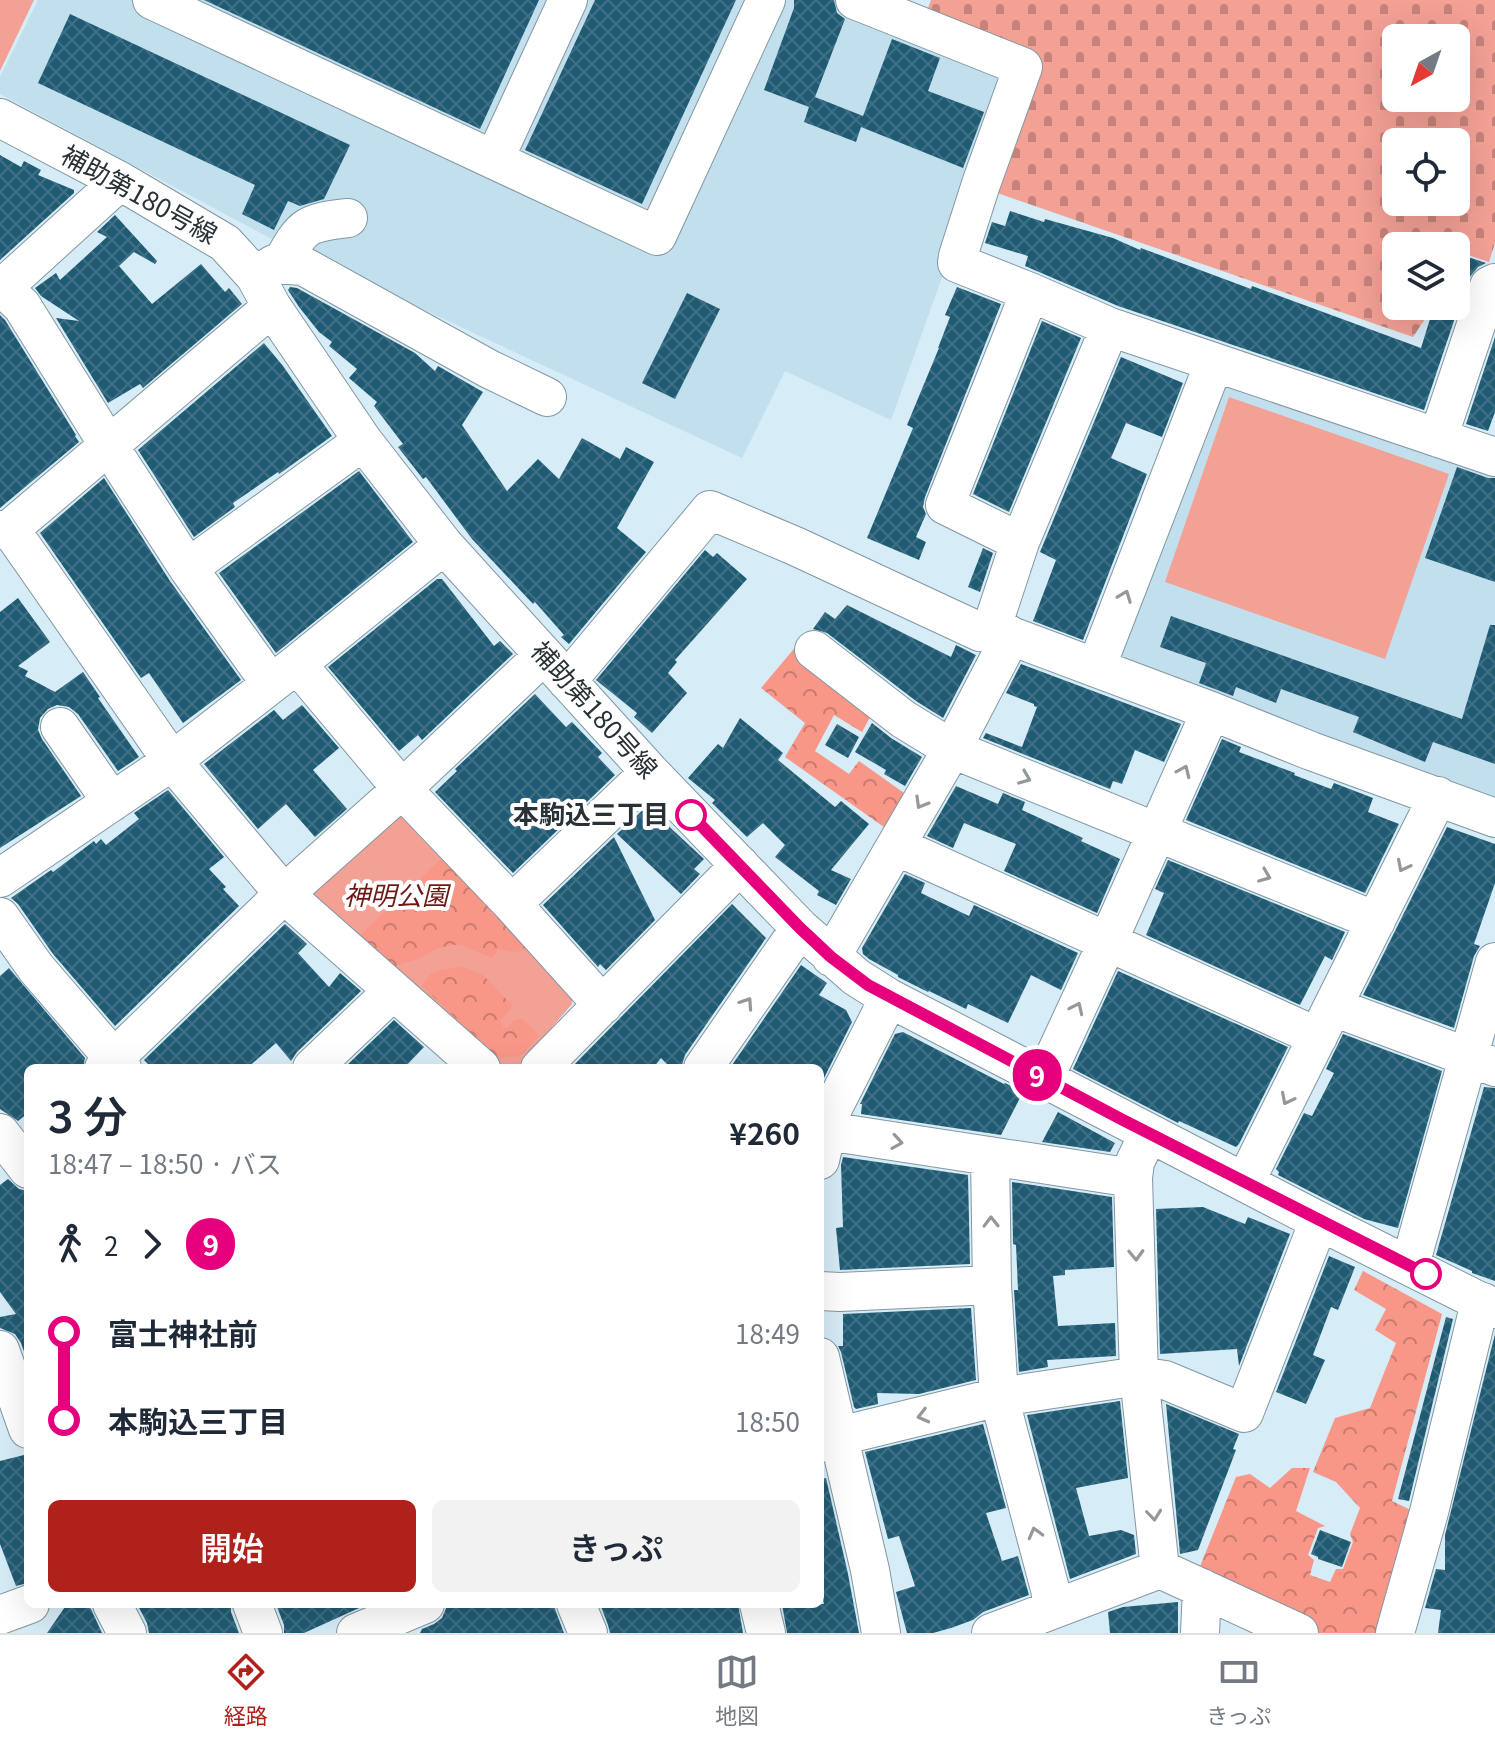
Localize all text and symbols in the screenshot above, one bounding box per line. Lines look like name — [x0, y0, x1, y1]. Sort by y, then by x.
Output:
north arrow — [1382, 24, 1470, 112]
map controls — [1382, 24, 1470, 320]
button: locate — [1382, 128, 1470, 216]
street label: 補助第180号線 — [55, 135, 225, 251]
button: layers — [1382, 232, 1470, 320]
one-way arrow — [1115, 590, 1131, 604]
street label: 補助第180号線 — [524, 632, 668, 785]
one-way arrow — [1174, 765, 1190, 779]
one-way arrow — [1017, 769, 1031, 785]
place label: 本駒込三丁目 — [513, 794, 669, 831]
one-way arrow — [915, 795, 930, 809]
marker: 本駒込三丁目 — [676, 800, 706, 830]
one-way arrow — [1397, 857, 1413, 872]
one-way arrow — [1257, 867, 1271, 883]
park label: 神明公園 — [344, 875, 452, 912]
one-way arrow — [737, 998, 752, 1012]
one-way arrow — [1067, 1002, 1083, 1016]
line badge: 9 — [1011, 1049, 1063, 1101]
text: 9 — [1029, 1055, 1045, 1095]
text: 3 分 — [48, 1082, 127, 1146]
one-way arrow — [1281, 1090, 1297, 1105]
text: ¥260 — [729, 1110, 800, 1154]
one-way arrow — [890, 1133, 904, 1150]
text: 18:47 – 18:50 · バス — [48, 1144, 282, 1181]
one-way arrow — [982, 1215, 1000, 1228]
icon: walk — [48, 1222, 92, 1266]
icon: forward — [130, 1222, 174, 1266]
text: 9 — [202, 1224, 219, 1264]
text: 2 — [104, 1226, 118, 1263]
one-way arrow — [1127, 1249, 1144, 1262]
unlabelled marker — [1411, 1259, 1441, 1289]
text: 富士神社前 — [108, 1310, 258, 1354]
text: 18:49 — [735, 1314, 800, 1351]
text: 本駒込三丁目 — [108, 1398, 288, 1442]
text: 18:50 — [735, 1402, 800, 1439]
one-way arrow — [917, 1406, 931, 1423]
button: 開始 — [48, 1500, 416, 1592]
button: きっぷ — [432, 1500, 800, 1592]
one-way arrow — [1145, 1508, 1162, 1522]
one-way arrow — [1028, 1527, 1045, 1541]
tab: 経路 — [224, 1650, 268, 1730]
tab: 地図 — [715, 1650, 759, 1730]
tab: きっぷ — [1206, 1650, 1271, 1730]

